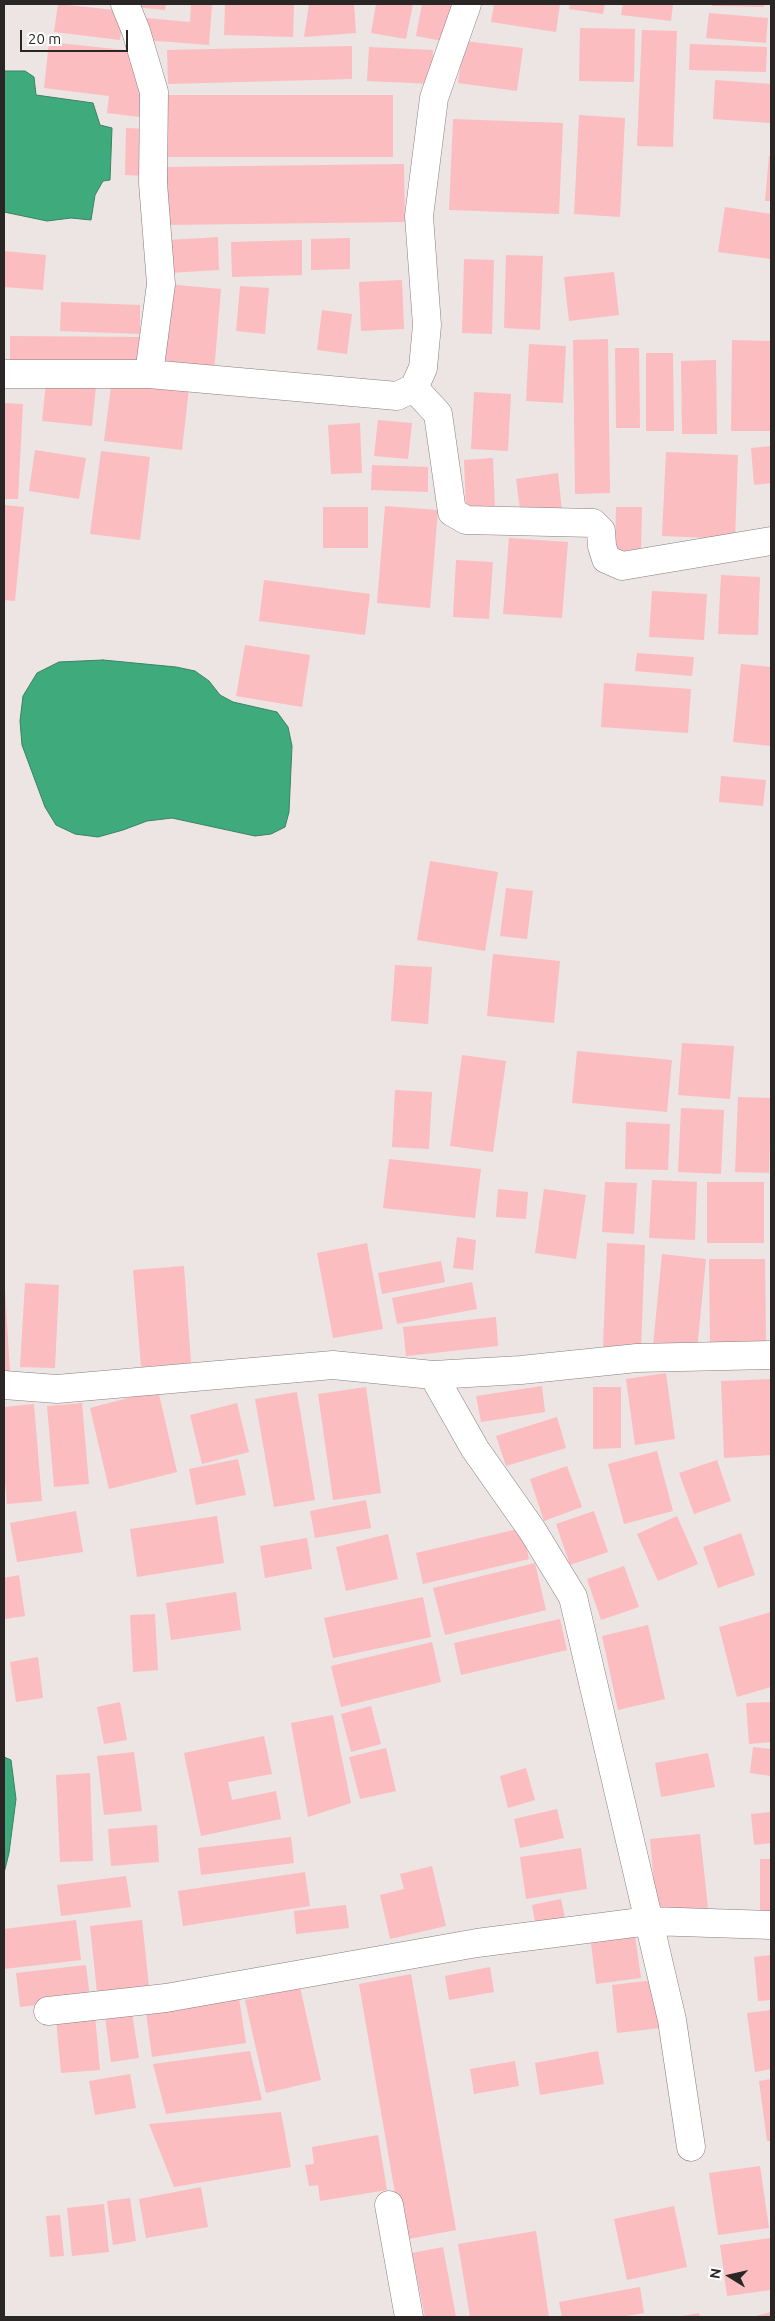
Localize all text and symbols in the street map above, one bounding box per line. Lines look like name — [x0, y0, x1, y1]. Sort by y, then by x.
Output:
scale bar — [22, 20, 130, 52]
text: 20 m — [28, 30, 61, 47]
north arrow — [705, 2251, 755, 2301]
text: N — [706, 2267, 724, 2280]

